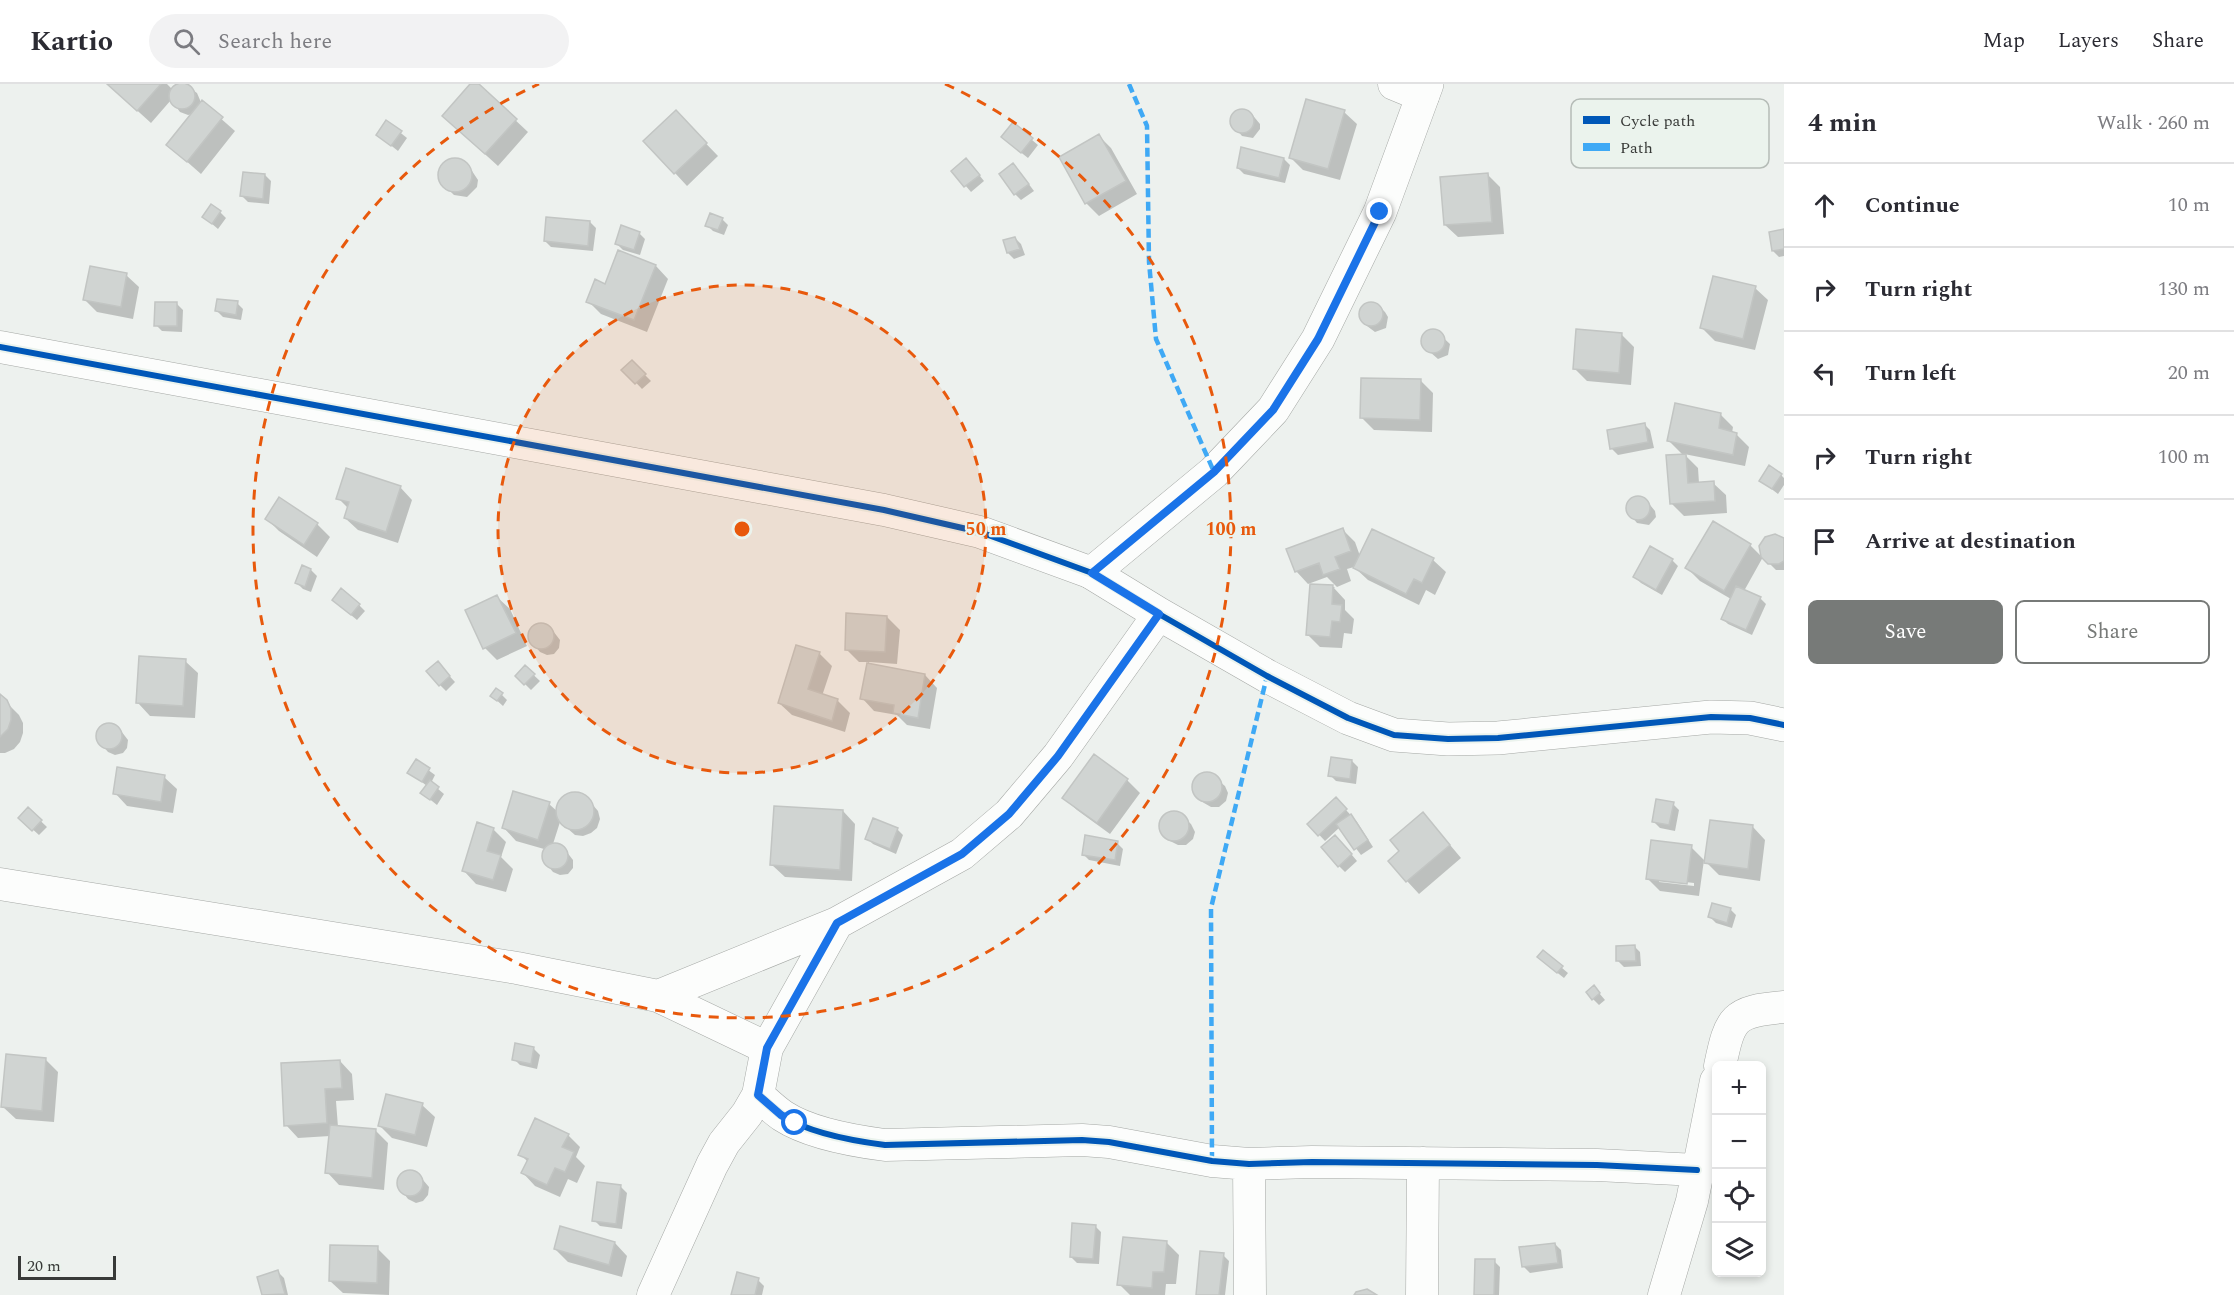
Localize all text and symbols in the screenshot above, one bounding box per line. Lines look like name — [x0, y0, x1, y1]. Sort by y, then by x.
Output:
search box — [149, 14, 569, 68]
text: Kartio — [30, 20, 113, 63]
icon: search — [170, 25, 203, 58]
text: Search here — [218, 25, 332, 58]
text: Map — [1983, 25, 2025, 57]
text: Layers — [2058, 25, 2119, 57]
text: Share — [2152, 25, 2204, 57]
legend — [1571, 99, 1769, 168]
text: 4 min — [1808, 103, 1877, 143]
text: Walk · 260 m — [2097, 108, 2210, 138]
text: Cycle path — [1620, 109, 1695, 133]
text: Path — [1620, 136, 1653, 160]
icon: ahead — [1808, 189, 1841, 222]
text: Continue — [1865, 189, 1960, 222]
text: 10 m — [2168, 190, 2210, 220]
route end — [1366, 198, 1392, 224]
icon: right — [1808, 273, 1841, 306]
text: Turn right — [1865, 273, 1972, 306]
text: 130 m — [2158, 274, 2210, 304]
icon: left — [1808, 357, 1841, 390]
text: Turn left — [1865, 357, 1957, 390]
text: 20 m — [2168, 358, 2210, 388]
icon: right — [1808, 441, 1841, 474]
text: Turn right — [1865, 441, 1972, 474]
text: 100 m — [2158, 442, 2210, 472]
text: 50 m — [966, 516, 1006, 543]
text: 100 m — [1205, 516, 1257, 543]
centre of rings — [732, 519, 752, 539]
icon: arrive — [1808, 525, 1841, 558]
text: Arrive at destination — [1865, 525, 2076, 558]
button: Save — [1808, 600, 2003, 664]
button: Share — [2015, 600, 2210, 664]
map controls — [1712, 1061, 1766, 1277]
button: + — [1712, 1061, 1766, 1115]
route start — [781, 1109, 807, 1135]
button: − — [1712, 1115, 1766, 1169]
button: locate — [1712, 1169, 1766, 1223]
button: layers — [1712, 1223, 1766, 1277]
scale bar — [18, 1253, 116, 1280]
text: 20 m — [27, 1254, 61, 1278]

